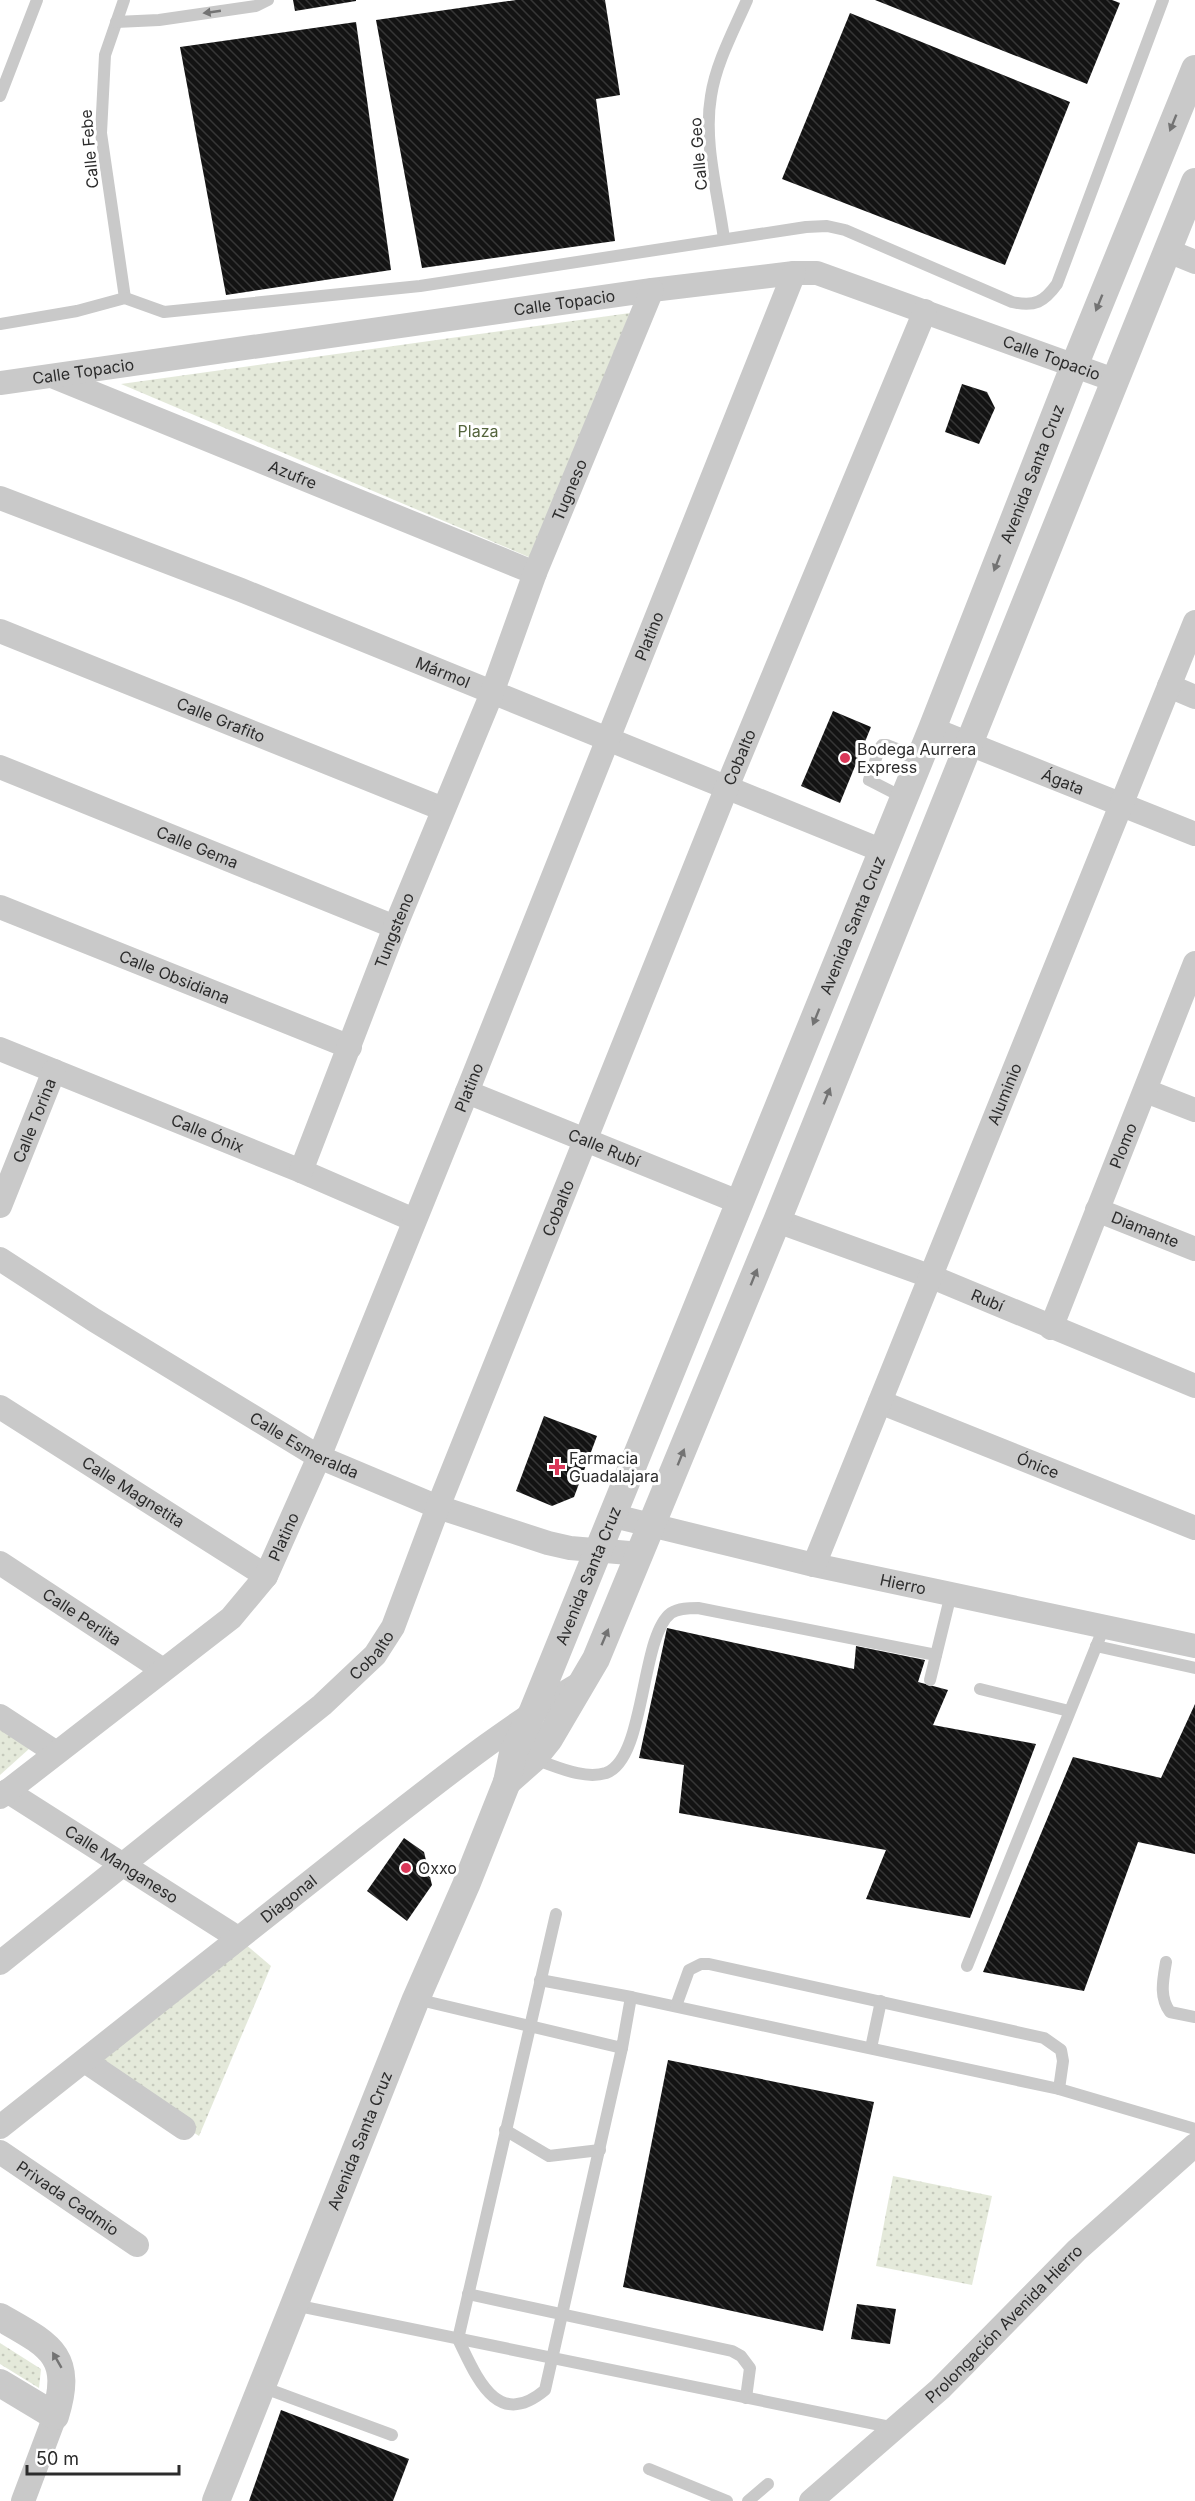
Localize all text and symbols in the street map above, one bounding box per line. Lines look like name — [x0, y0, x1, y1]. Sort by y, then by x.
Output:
one-way arrow — [203, 8, 222, 17]
street label: Calle Febe — [76, 109, 102, 189]
one-way arrow — [1168, 114, 1178, 132]
street label: Calle Geo — [685, 117, 711, 191]
street label: Calle Topacio — [512, 285, 616, 320]
one-way arrow — [1094, 295, 1104, 313]
street label: Calle Topacio — [1000, 331, 1103, 384]
street label: Calle Topacio — [31, 354, 135, 388]
street label: Avenida Santa Cruz — [996, 401, 1068, 546]
park label: Plaza — [458, 421, 498, 441]
street label: Azufre — [266, 456, 320, 493]
street label: Tugneso — [548, 456, 591, 524]
one-way arrow — [992, 554, 1001, 572]
street label: Platino — [630, 609, 668, 664]
street label: Mármol — [413, 652, 473, 692]
street label: Calle Grafito — [174, 693, 268, 746]
street label: Cobalto — [719, 726, 760, 788]
place label: Bodega Aurrera Express — [857, 739, 976, 777]
marker: Bodega Aurrera Express — [838, 751, 852, 765]
street label: Ágata — [1039, 764, 1087, 799]
street label: Calle Gema — [154, 821, 241, 872]
street label: Avenida Santa Cruz — [815, 853, 889, 998]
street label: Tungsteno — [370, 890, 418, 971]
street label: Calle Obsidiana — [116, 946, 233, 1008]
one-way arrow — [811, 1008, 820, 1026]
street label: Platino — [450, 1060, 488, 1115]
street label: Aluminio — [983, 1060, 1026, 1128]
street label: Calle Torina — [8, 1075, 60, 1166]
one-way arrow — [822, 1086, 832, 1104]
street label: Calle Ónix — [168, 1109, 247, 1157]
street label: Plomo — [1105, 1120, 1141, 1171]
street label: Calle Rubí — [565, 1124, 643, 1171]
street label: Cobalto — [538, 1177, 578, 1239]
street label: Diamante — [1109, 1207, 1182, 1252]
one-way arrow — [749, 1267, 759, 1285]
street label: Rubí — [968, 1284, 1007, 1316]
street label: Calle Esmeralda — [246, 1407, 362, 1483]
place label: Farmacia Guadalajara — [569, 1448, 659, 1486]
one-way arrow — [676, 1448, 686, 1466]
street label: Ónice — [1014, 1448, 1062, 1483]
street label: Calle Magnetita — [78, 1452, 188, 1532]
marker: Farmacia Guadalajara — [550, 1460, 564, 1474]
street label: Avenida Santa Cruz — [551, 1503, 625, 1648]
street label: Platino — [264, 1509, 303, 1564]
street label: Hierro — [878, 1569, 928, 1599]
street label: Calle Perlita — [39, 1584, 125, 1650]
street label: Cobalto — [345, 1627, 398, 1684]
one-way arrow — [601, 1628, 610, 1646]
street label: Calle Manganeso — [61, 1820, 182, 1908]
place label: Oxxo — [418, 1858, 457, 1878]
marker: Oxxo — [399, 1861, 413, 1875]
street label: Diagonal — [256, 1870, 321, 1927]
street label: Avenida Santa Cruz — [323, 2068, 396, 2213]
street label: Privada Cadmio — [13, 2156, 123, 2240]
street label: Prolongación Avenida Hierro — [921, 2240, 1087, 2407]
one-way arrow — [51, 2352, 62, 2368]
scale bar — [27, 2438, 178, 2476]
text: 50 m — [36, 2448, 79, 2469]

